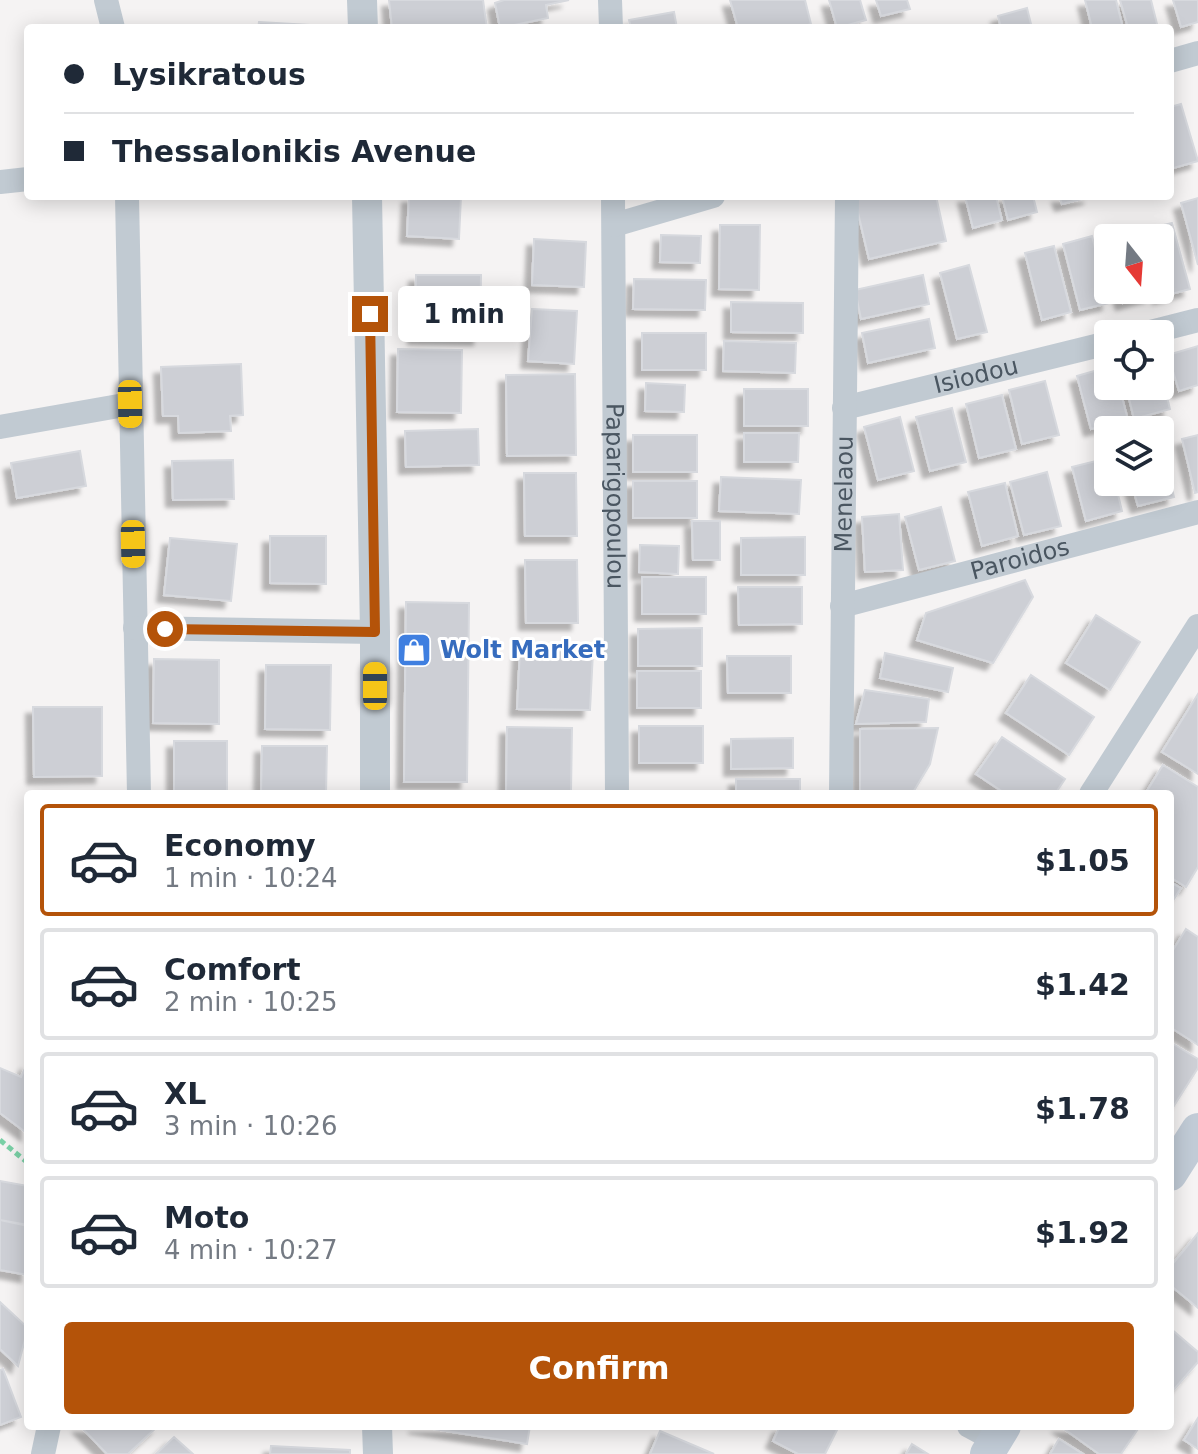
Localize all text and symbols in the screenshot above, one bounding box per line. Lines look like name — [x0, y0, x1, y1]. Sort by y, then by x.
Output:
text: Lysikratous — [112, 57, 306, 92]
text: Thessalonikis Avenue — [112, 134, 476, 169]
north arrow — [1094, 224, 1174, 304]
map controls — [1094, 224, 1174, 496]
callout: 1 min — [398, 286, 530, 342]
route end — [352, 296, 388, 332]
text: 1 min — [423, 299, 505, 329]
button: locate — [1094, 320, 1174, 400]
street label: Isiodou — [931, 352, 1021, 399]
car — [118, 380, 142, 428]
street label: Paparigopoulou — [600, 403, 630, 589]
button: layers — [1094, 416, 1174, 496]
street label: Menelaou — [829, 435, 859, 553]
car — [121, 520, 145, 568]
street label: Paroidos — [967, 533, 1072, 585]
route start — [147, 611, 183, 647]
shop icon: Wolt Market — [395, 631, 433, 669]
place label: Wolt Market — [440, 636, 605, 664]
car — [363, 662, 387, 710]
icon: car — [68, 824, 140, 896]
text: Economy — [164, 828, 316, 863]
text: $1.05 — [1035, 843, 1130, 878]
text: 1 min · 10:24 — [164, 863, 338, 893]
icon: car — [68, 948, 140, 1020]
text: Comfort — [164, 952, 301, 987]
text: $1.42 — [1035, 967, 1130, 1002]
text: 2 min · 10:25 — [164, 987, 338, 1017]
icon: car — [68, 1072, 140, 1144]
text: XL — [164, 1076, 206, 1111]
text: $1.78 — [1035, 1091, 1130, 1126]
text: 3 min · 10:26 — [164, 1111, 338, 1141]
icon: car — [68, 1196, 140, 1268]
text: Moto — [164, 1200, 249, 1235]
text: $1.92 — [1035, 1215, 1130, 1250]
text: 4 min · 10:27 — [164, 1235, 338, 1265]
button: Confirm — [64, 1322, 1134, 1414]

